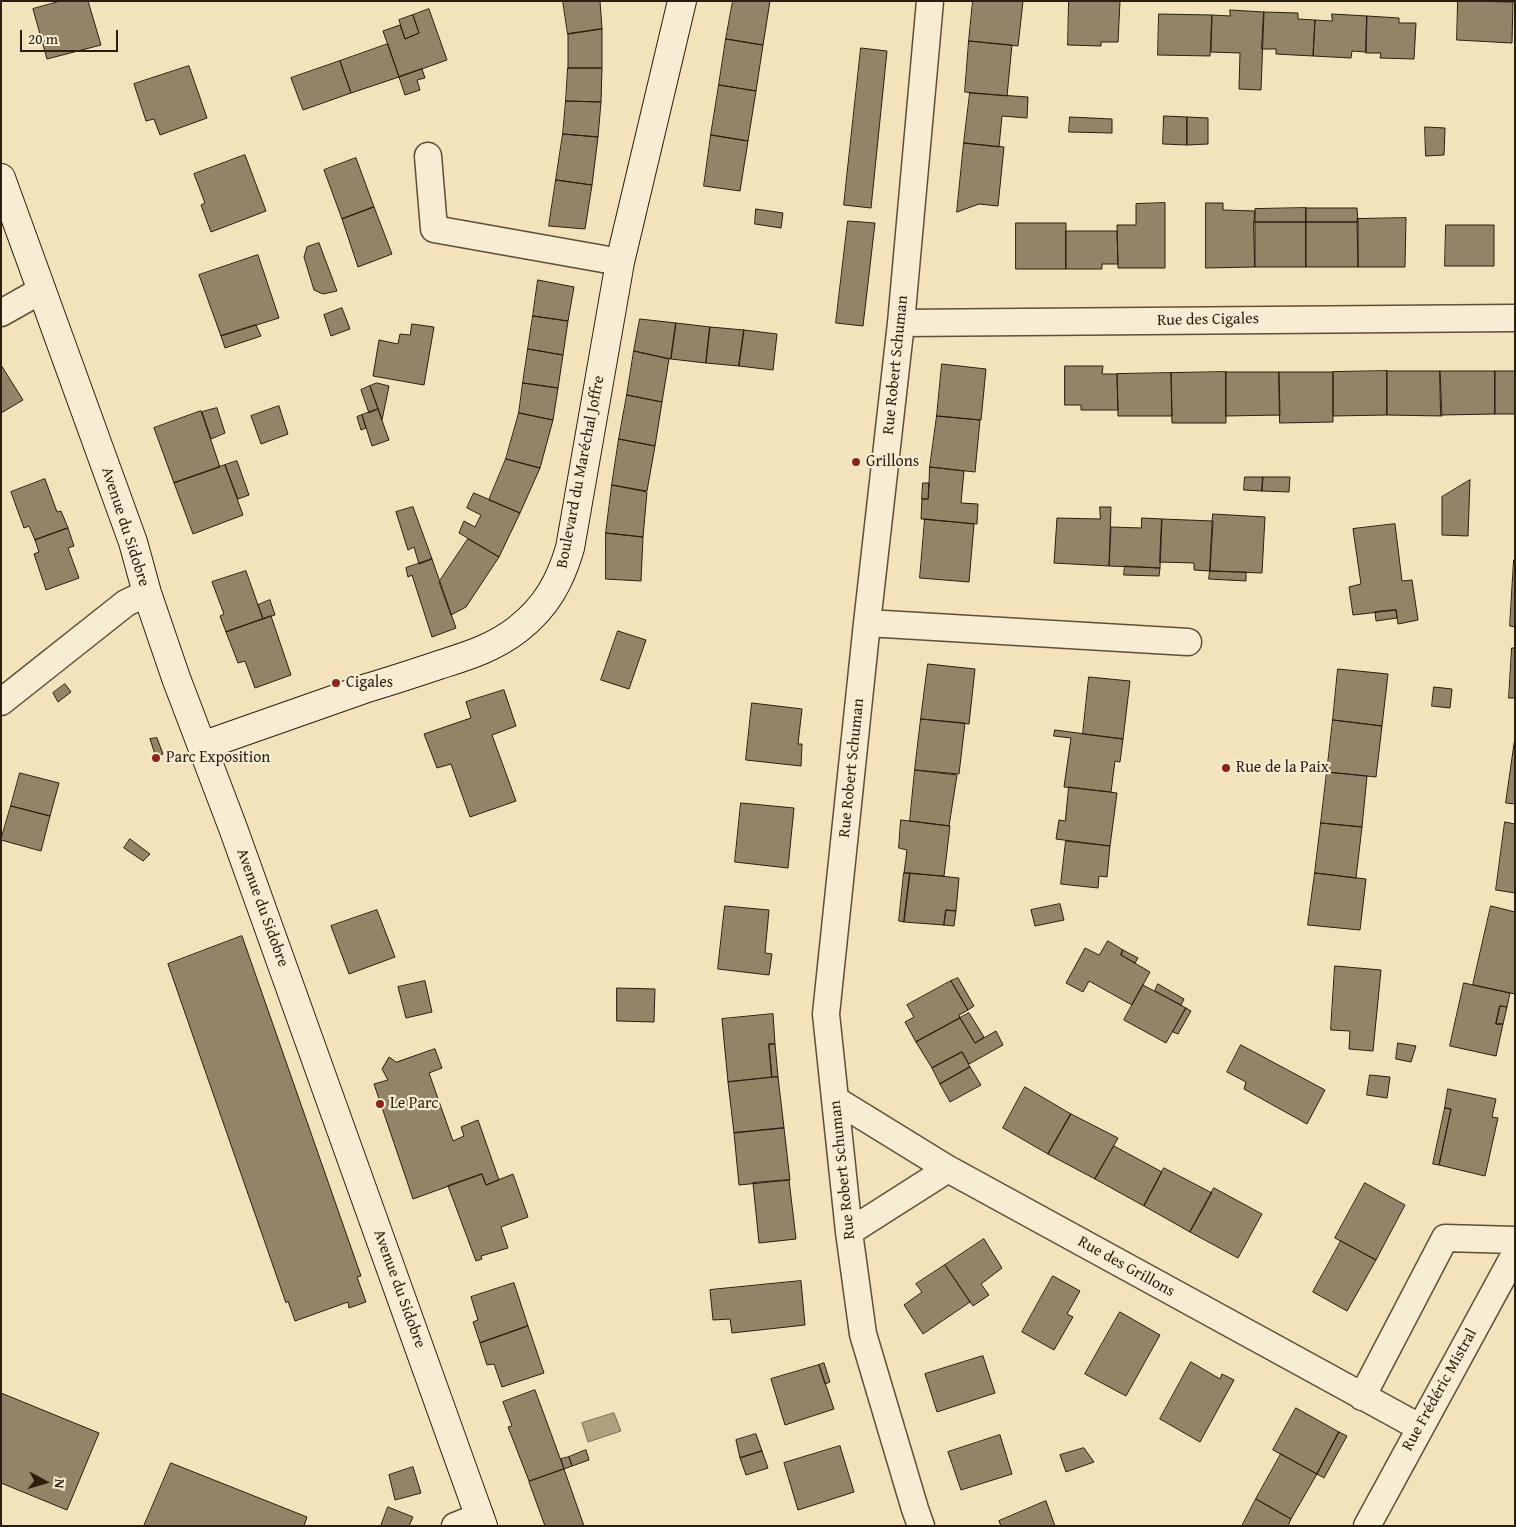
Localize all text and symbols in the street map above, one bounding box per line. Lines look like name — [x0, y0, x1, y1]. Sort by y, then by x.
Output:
scale bar — [22, 20, 120, 52]
text: 20 m — [28, 28, 58, 49]
street label: Rue Robert Schuman — [879, 295, 913, 435]
street label: Rue des Cigales — [1157, 310, 1259, 330]
street label: Boulevard du Maréchal Joffre — [553, 374, 609, 570]
place label: Grillons — [866, 452, 919, 472]
marker: Grillons — [850, 456, 862, 468]
street label: Avenue du Sidobre — [97, 465, 153, 589]
place label: Cigales — [346, 673, 393, 693]
marker: Cigales — [330, 677, 342, 689]
street label: Rue Robert Schuman — [835, 698, 869, 838]
place label: Parc Exposition — [166, 748, 270, 768]
marker: Parc Exposition — [150, 752, 162, 764]
place label: Rue de la Paix — [1236, 758, 1329, 778]
marker: Rue de la Paix — [1220, 762, 1232, 774]
street label: Avenue du Sidobre — [232, 846, 292, 970]
place label: Le Parc — [390, 1094, 438, 1114]
marker: Le Parc — [374, 1098, 386, 1110]
street label: Rue Robert Schuman — [826, 1100, 860, 1240]
street label: Avenue du Sidobre — [369, 1227, 429, 1351]
street label: Rue des Grillons — [1074, 1232, 1178, 1302]
street label: Rue Frédéric Mistral — [1398, 1326, 1482, 1454]
north arrow — [20, 1457, 70, 1507]
text: N — [49, 1478, 70, 1489]

